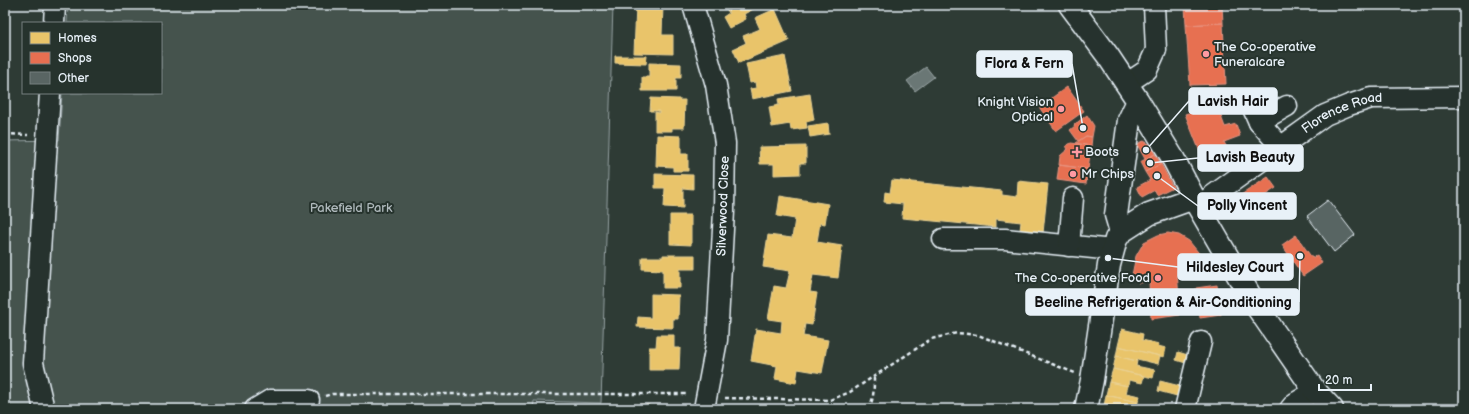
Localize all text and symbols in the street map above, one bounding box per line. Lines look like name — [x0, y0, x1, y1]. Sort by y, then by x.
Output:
legend — [22, 22, 162, 94]
text: Homes — [58, 31, 97, 46]
place label: The Co-operative Funeralcare — [1214, 39, 1316, 70]
marker: The Co-operative Funeralcare — [1201, 49, 1211, 59]
text: Shops — [58, 51, 92, 66]
callout: Flora & Fern — [977, 51, 1072, 77]
text: Flora & Fern — [984, 55, 1064, 72]
text: Other — [58, 71, 90, 86]
callout: Lavish Hair — [1189, 88, 1277, 114]
street label: Florence Road — [1299, 90, 1382, 137]
text: Lavish Hair — [1197, 93, 1269, 110]
place label: Knight Vision Optical — [977, 94, 1053, 125]
marker: Knight Vision Optical — [1056, 104, 1066, 114]
place label: Boots — [1085, 144, 1119, 160]
callout: Lavish Beauty — [1198, 145, 1303, 171]
marker: Boots — [1072, 147, 1082, 157]
text: Lavish Beauty — [1205, 149, 1295, 166]
street label: Silverwood Close — [713, 155, 733, 256]
place label: Mr Chips — [1081, 166, 1134, 182]
marker: Mr Chips — [1068, 169, 1078, 179]
callout: Polly Vincent — [1198, 193, 1296, 219]
text: Polly Vincent — [1207, 197, 1287, 214]
park label: Pakefield Park — [310, 200, 393, 216]
callout: Hildesley Court — [1178, 254, 1293, 280]
text: Hildesley Court — [1186, 259, 1284, 276]
place label: The Co-operative Food — [1015, 270, 1150, 286]
marker: The Co-operative Food — [1153, 273, 1163, 283]
callout: Beeline Refrigeration & Air-Conditioning — [1026, 289, 1299, 315]
text: Beeline Refrigeration & Air-Conditioning — [1034, 294, 1292, 311]
scale bar — [1319, 366, 1371, 392]
text: 20 m — [1325, 373, 1352, 388]

